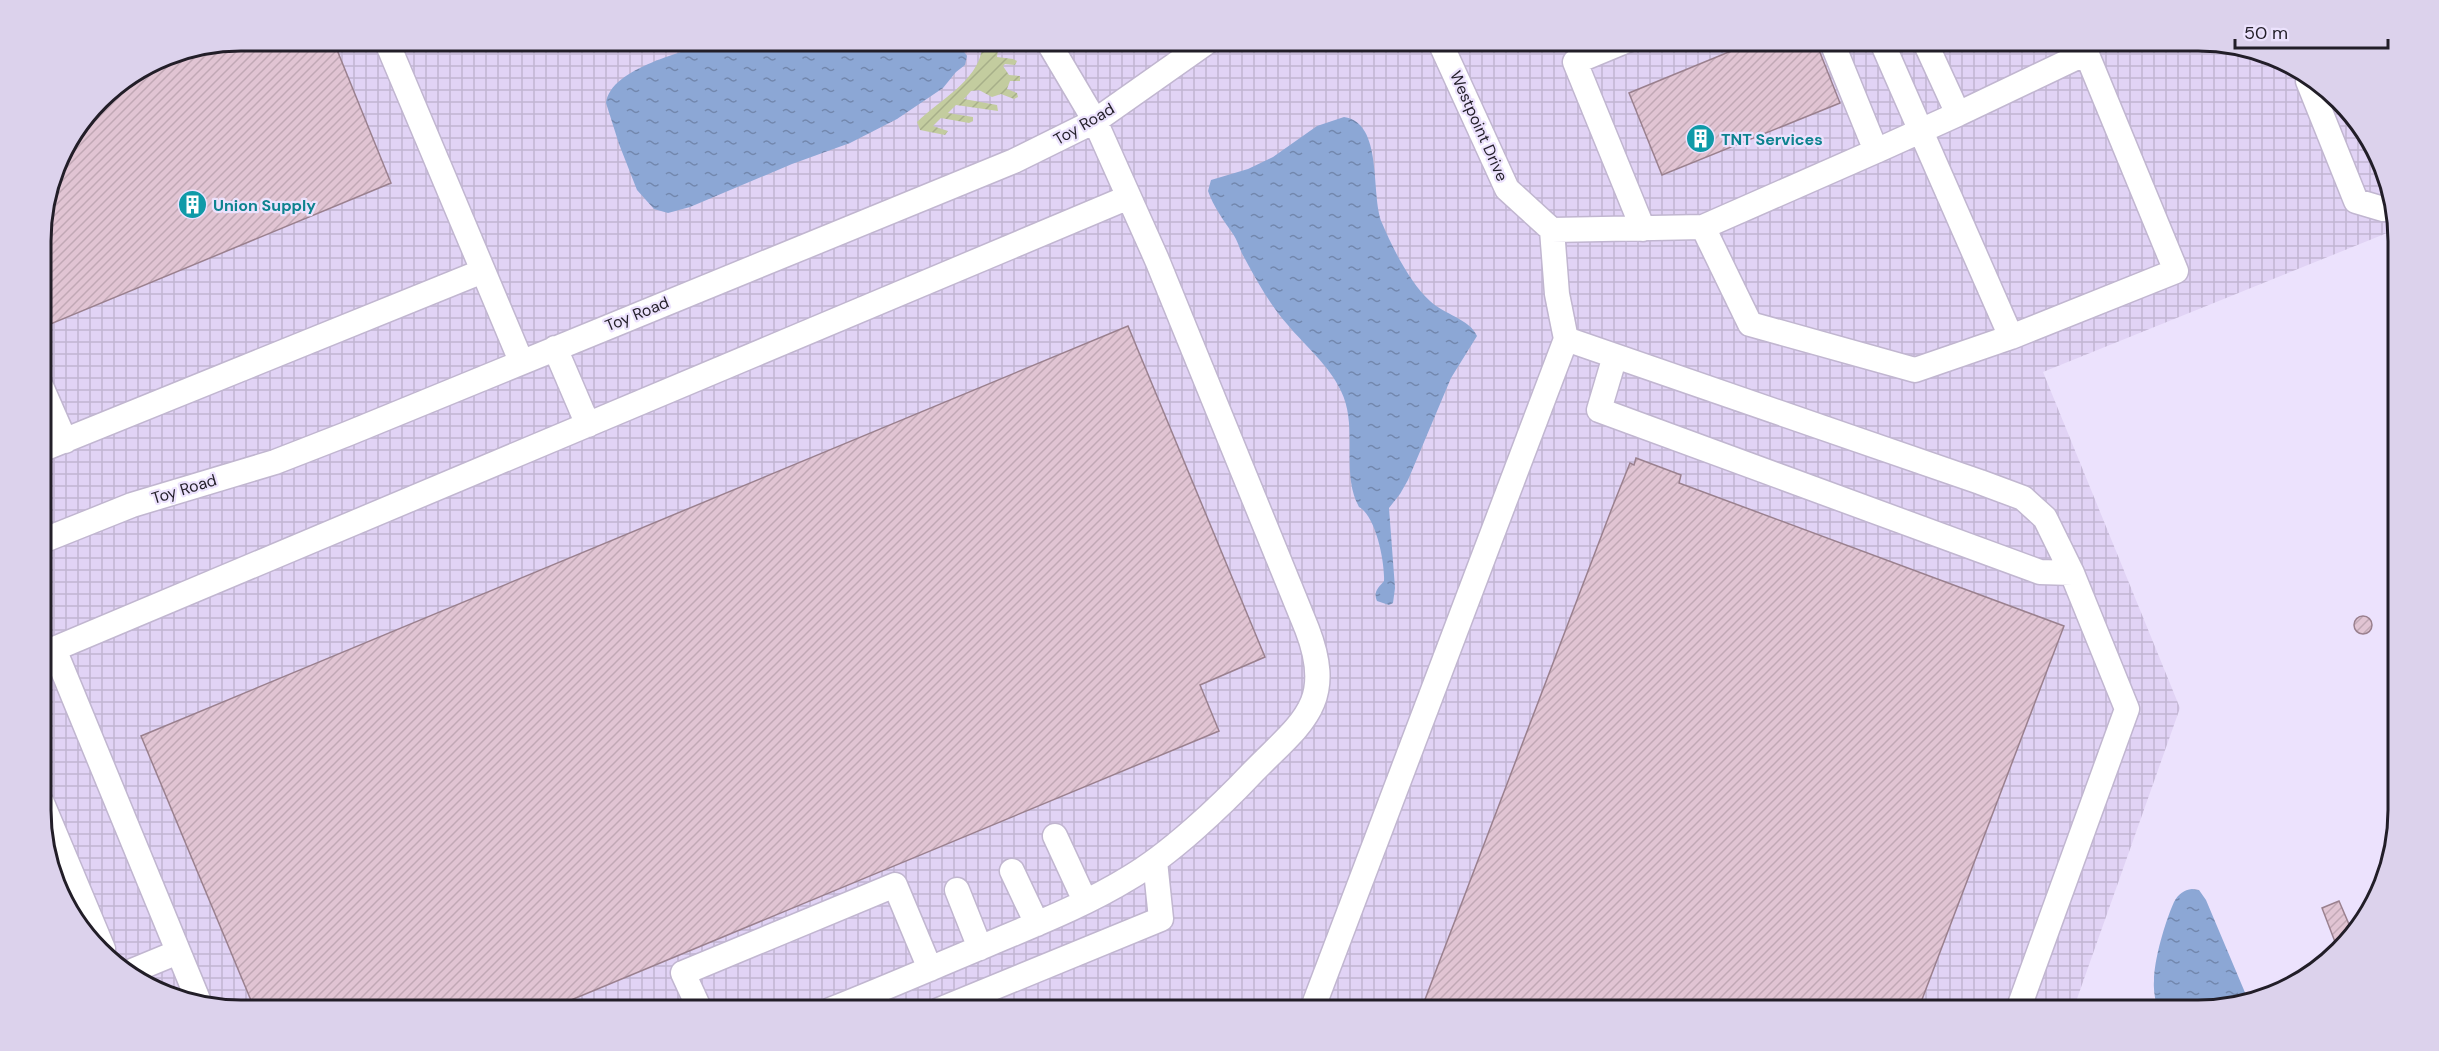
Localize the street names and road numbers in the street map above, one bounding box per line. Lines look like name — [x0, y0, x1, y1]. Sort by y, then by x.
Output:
street label: Westpoint Drive — [1445, 68, 1513, 184]
street label: Toy Road — [1050, 98, 1118, 150]
street label: Toy Road — [602, 292, 672, 336]
street label: Toy Road — [149, 469, 219, 509]

